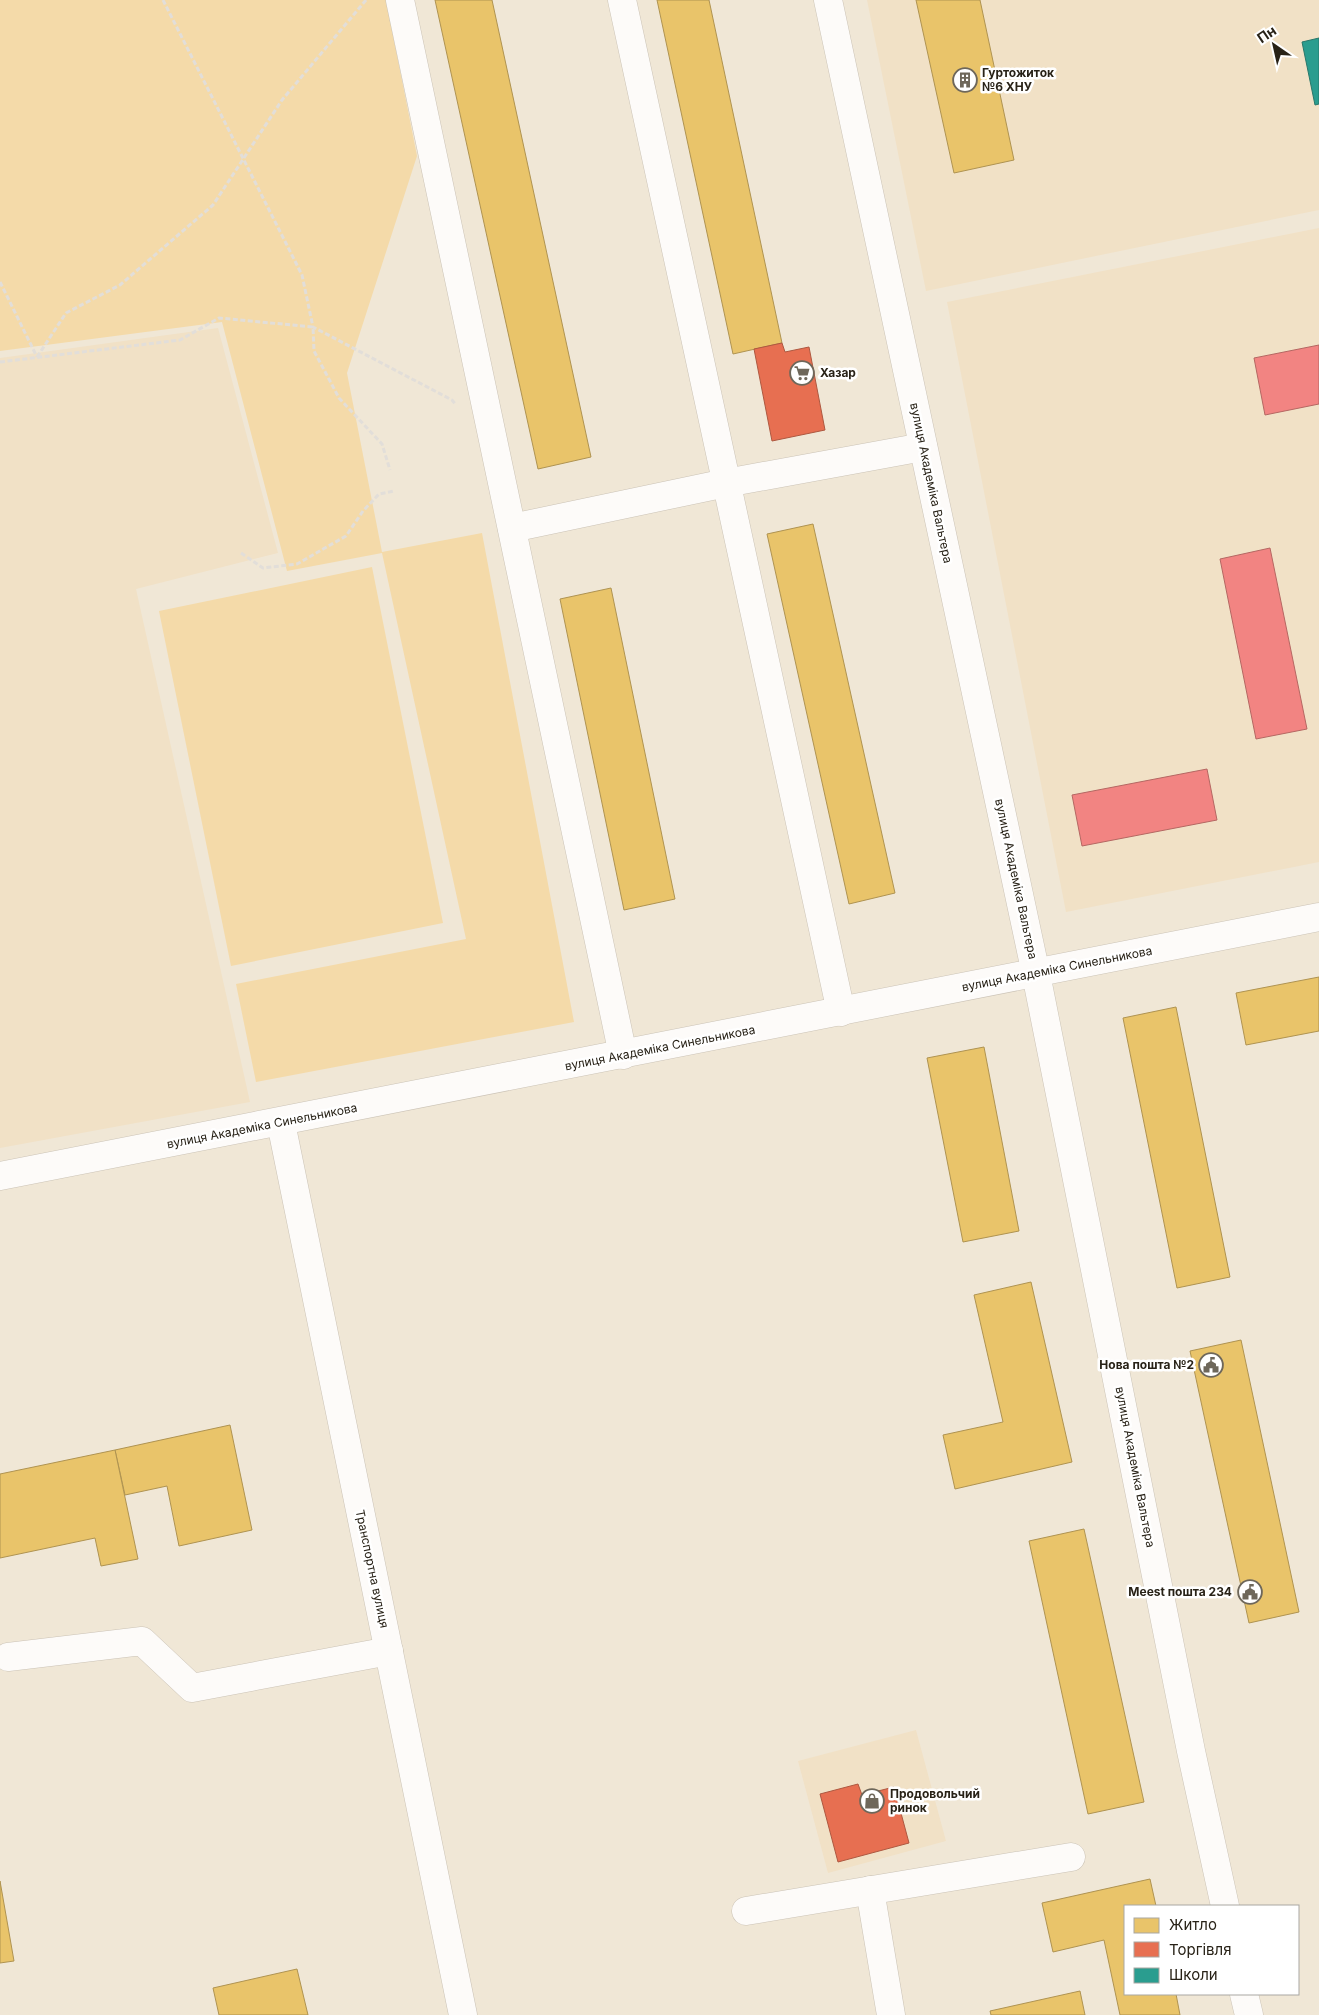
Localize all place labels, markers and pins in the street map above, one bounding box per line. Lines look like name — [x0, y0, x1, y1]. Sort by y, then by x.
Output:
place label: Гуртожиток №6 ХНУ — [982, 65, 1054, 94]
building icon: Гуртожиток №6 ХНУ — [952, 67, 978, 93]
supermarket icon: Хазар — [789, 360, 815, 386]
place label: Хазар — [820, 365, 856, 380]
public building icon: Нова пошта №2 — [1198, 1352, 1224, 1378]
place label: Нова пошта №2 — [1099, 1357, 1194, 1372]
public building icon: Meest пошта 234 — [1237, 1579, 1263, 1605]
place label: Meest пошта 234 — [1128, 1584, 1232, 1599]
place label: Продовольчий ринок — [890, 1786, 980, 1815]
shop icon: Продовольчий ринок — [859, 1788, 885, 1814]

